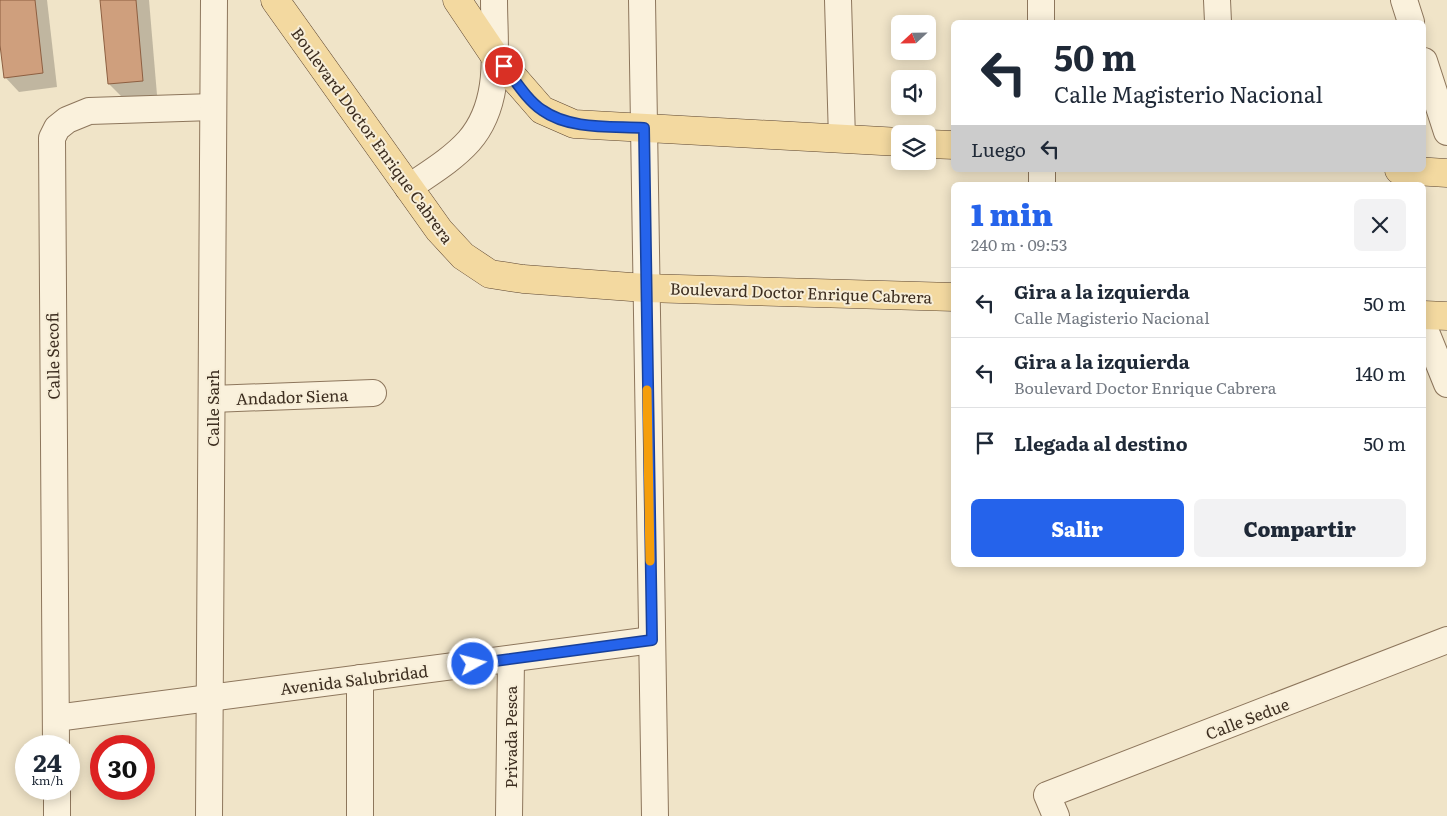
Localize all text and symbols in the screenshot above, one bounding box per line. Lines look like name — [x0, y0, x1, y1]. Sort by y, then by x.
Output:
north arrow — [891, 15, 936, 60]
map controls — [891, 15, 936, 170]
street label: Boulevard Doctor Enrique Cabrera — [286, 22, 460, 248]
text: 50 m — [1054, 30, 1137, 82]
icon: left — [971, 40, 1036, 105]
pin — [483, 45, 525, 87]
icon: arrive — [490, 52, 518, 80]
button: sound — [891, 70, 936, 115]
text: Calle Magisterio Nacional — [1054, 77, 1323, 110]
button: layers — [891, 125, 936, 170]
text: Luego — [971, 135, 1026, 163]
icon: left — [1036, 135, 1064, 163]
text: 1 min — [971, 191, 1053, 235]
button: close — [1354, 199, 1406, 251]
text: 240 m · 09:53 — [971, 232, 1067, 256]
street label: Boulevard Doctor Enrique Cabrera — [669, 275, 933, 309]
text: Gira a la izquierda — [1014, 277, 1190, 305]
icon: left — [971, 289, 999, 317]
text: 50 m — [1363, 289, 1406, 317]
text: Calle Magisterio Nacional — [1014, 305, 1210, 329]
street label: Calle Secofi — [39, 312, 65, 400]
text: Gira a la izquierda — [1014, 347, 1190, 375]
icon: left — [971, 359, 999, 387]
text: 140 m — [1355, 359, 1406, 387]
street label: Calle Sarh — [200, 369, 224, 447]
text: Boulevard Doctor Enrique Cabrera — [1014, 375, 1276, 399]
street label: Andador Siena — [236, 382, 349, 410]
icon: arrive — [971, 429, 999, 457]
text: Llegada al destino — [1014, 429, 1188, 457]
text: 50 m — [1363, 429, 1406, 457]
button: Salir — [971, 499, 1184, 557]
button: Compartir — [1194, 499, 1406, 557]
position arrow — [446, 637, 498, 689]
street label: Avenida Salubridad — [279, 658, 429, 700]
street label: Privada Pesca — [498, 685, 522, 788]
street label: Calle Sedue — [1202, 691, 1292, 745]
speed limit sign: 30 — [90, 735, 155, 800]
text: 24 — [33, 743, 62, 780]
text: km/h — [32, 771, 63, 789]

